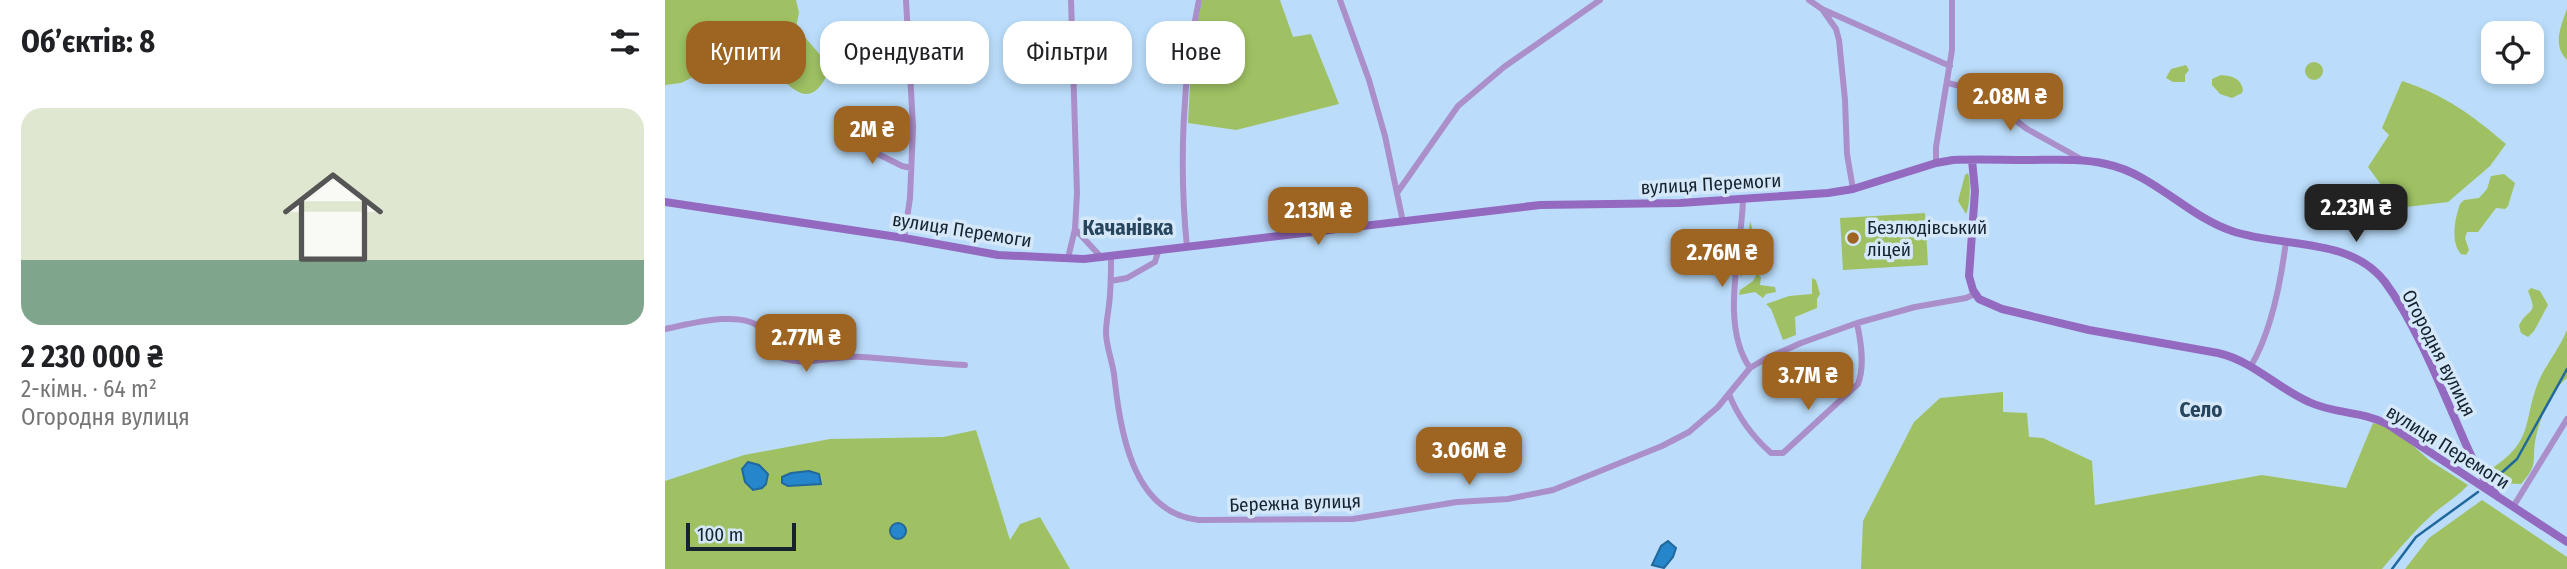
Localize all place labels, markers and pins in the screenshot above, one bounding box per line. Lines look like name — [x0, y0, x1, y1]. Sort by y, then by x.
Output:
pin: 2.08M ₴ — [1945, 74, 2075, 133]
pin: 2M ₴ — [831, 106, 913, 166]
pin: 2.23M ₴ — [2291, 184, 2421, 244]
pin: 2.13M ₴ — [1253, 188, 1383, 247]
place label: Безлюдівський ліцей — [1867, 216, 1987, 261]
pin: 2.76M ₴ — [1657, 230, 1787, 289]
marker: Безлюдівський ліцей — [1845, 230, 1861, 246]
pin: 2.77M ₴ — [741, 314, 871, 374]
pin: 3.7M ₴ — [1751, 352, 1865, 412]
pin: 3.06M ₴ — [1404, 428, 1534, 487]

